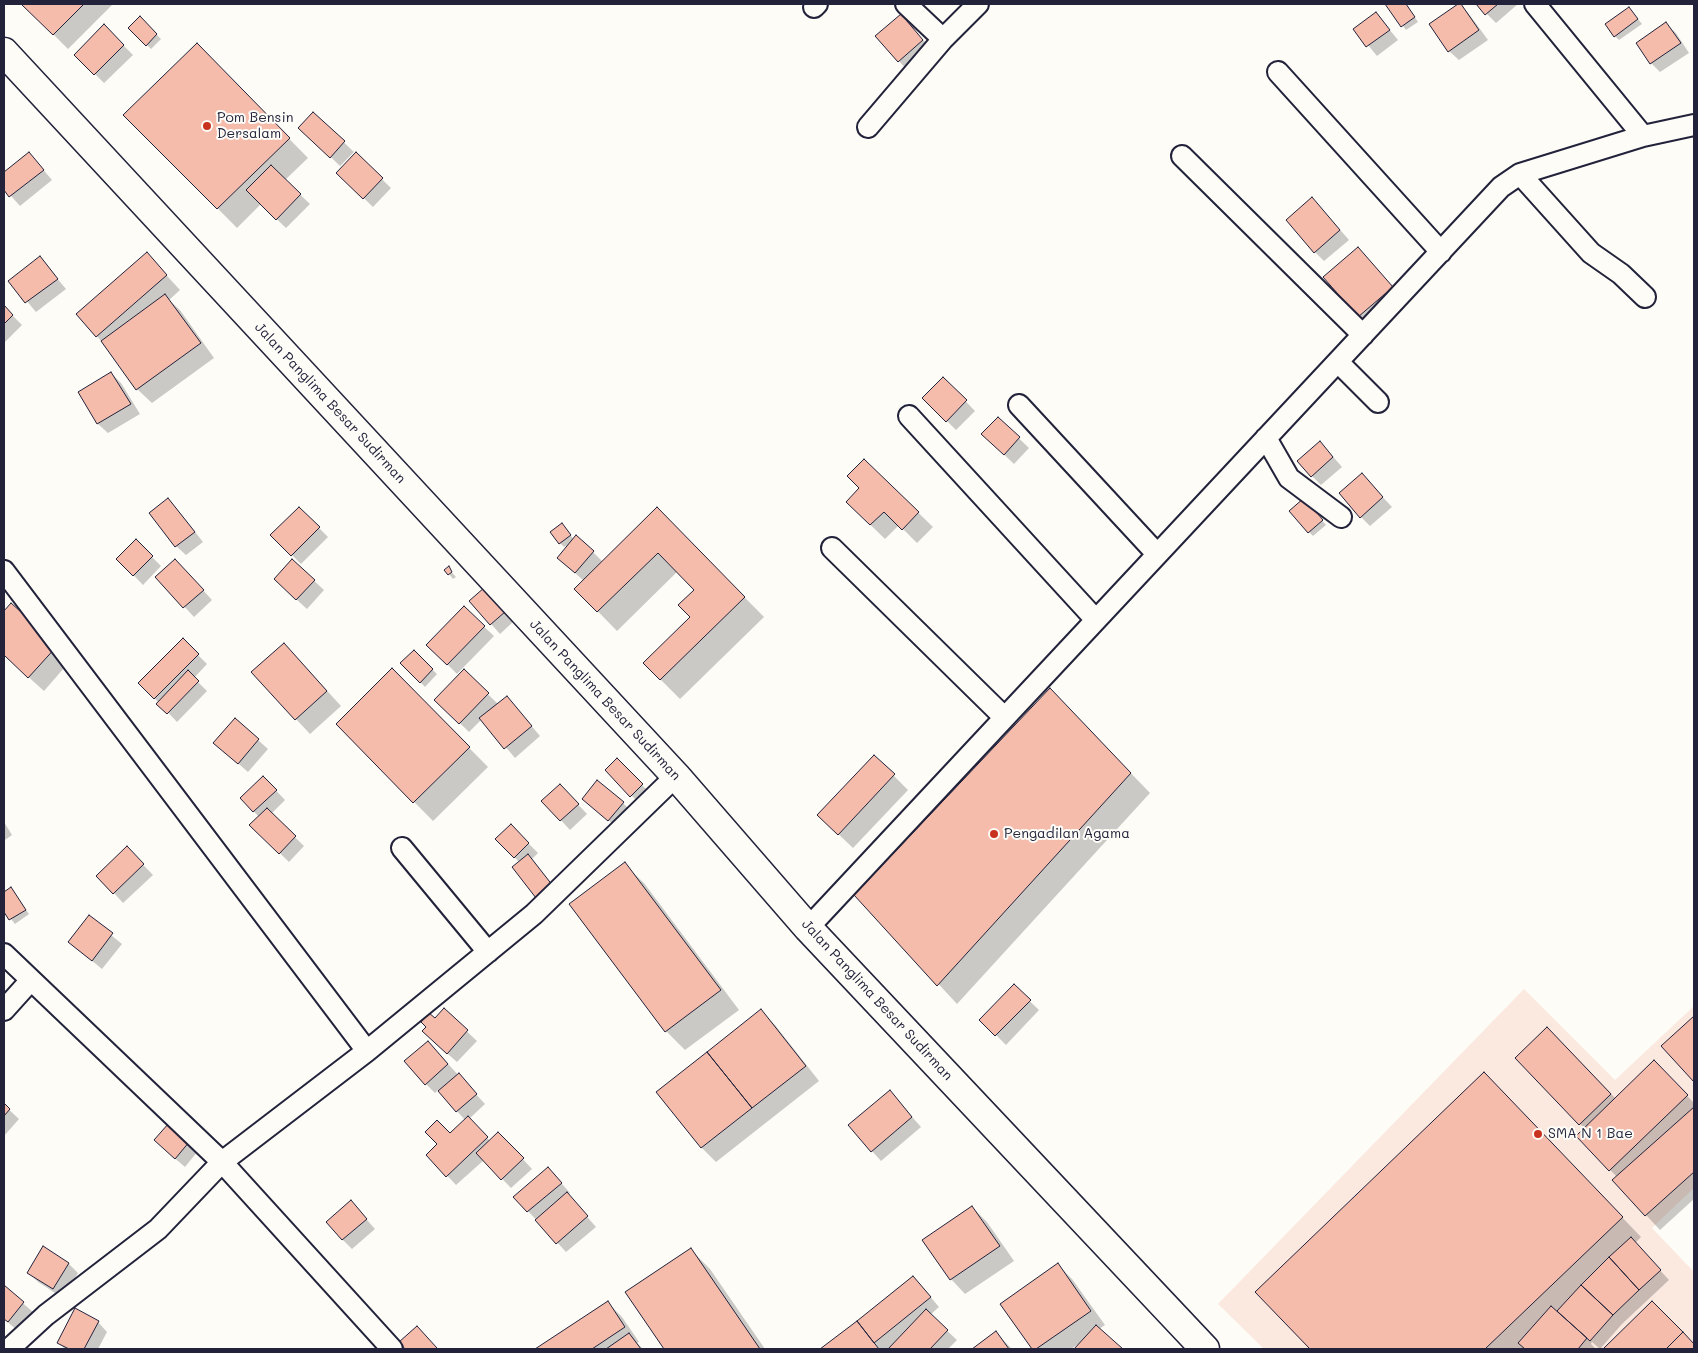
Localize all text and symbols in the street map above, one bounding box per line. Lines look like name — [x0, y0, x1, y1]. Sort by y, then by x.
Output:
place label: Pom Bensin Dersalam — [217, 110, 293, 142]
marker: Pom Bensin Dersalam — [201, 120, 213, 132]
street label: Jalan Panglima Besar Sudirman — [251, 319, 409, 487]
street label: Jalan Panglima Besar Sudirman — [526, 616, 684, 784]
place label: Pengadilan Agama — [1004, 826, 1130, 842]
marker: Pengadilan Agama — [988, 828, 1000, 840]
street label: Jalan Panglima Besar Sudirman — [798, 916, 956, 1084]
place label: SMA N 1 Bae — [1548, 1126, 1633, 1142]
marker: SMA N 1 Bae — [1532, 1128, 1544, 1140]

